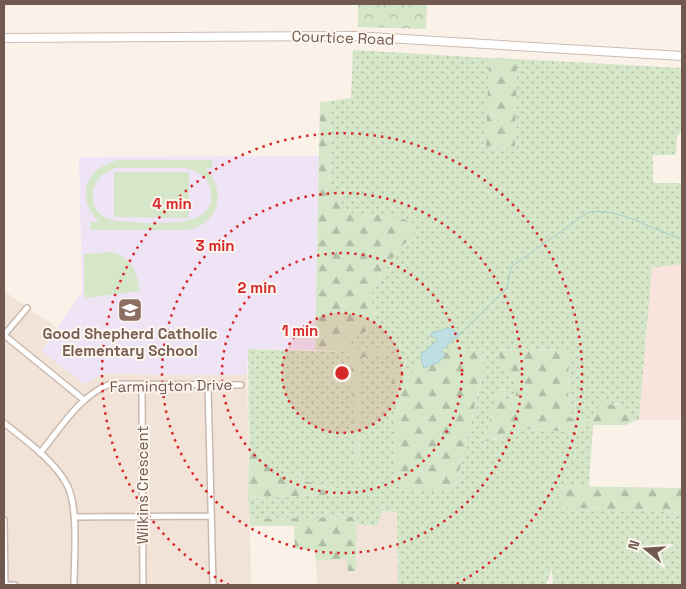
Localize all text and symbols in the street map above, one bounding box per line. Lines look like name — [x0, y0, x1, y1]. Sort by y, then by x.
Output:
street label: Courtice Road — [291, 26, 395, 49]
text: 4 min — [152, 194, 192, 213]
text: 3 min — [196, 236, 234, 255]
text: 2 min — [238, 278, 276, 297]
school or university icon: Good Shepherd Catholic Elementary School — [117, 297, 143, 323]
text: 1 min — [282, 321, 318, 340]
place label: Good Shepherd Catholic Elementary School — [43, 324, 218, 360]
centre of rings — [333, 364, 351, 382]
street label: Farmington Drive — [110, 375, 233, 396]
street label: Wilkins Crescent — [133, 426, 152, 544]
north arrow — [621, 524, 671, 574]
text: N — [624, 538, 644, 552]

